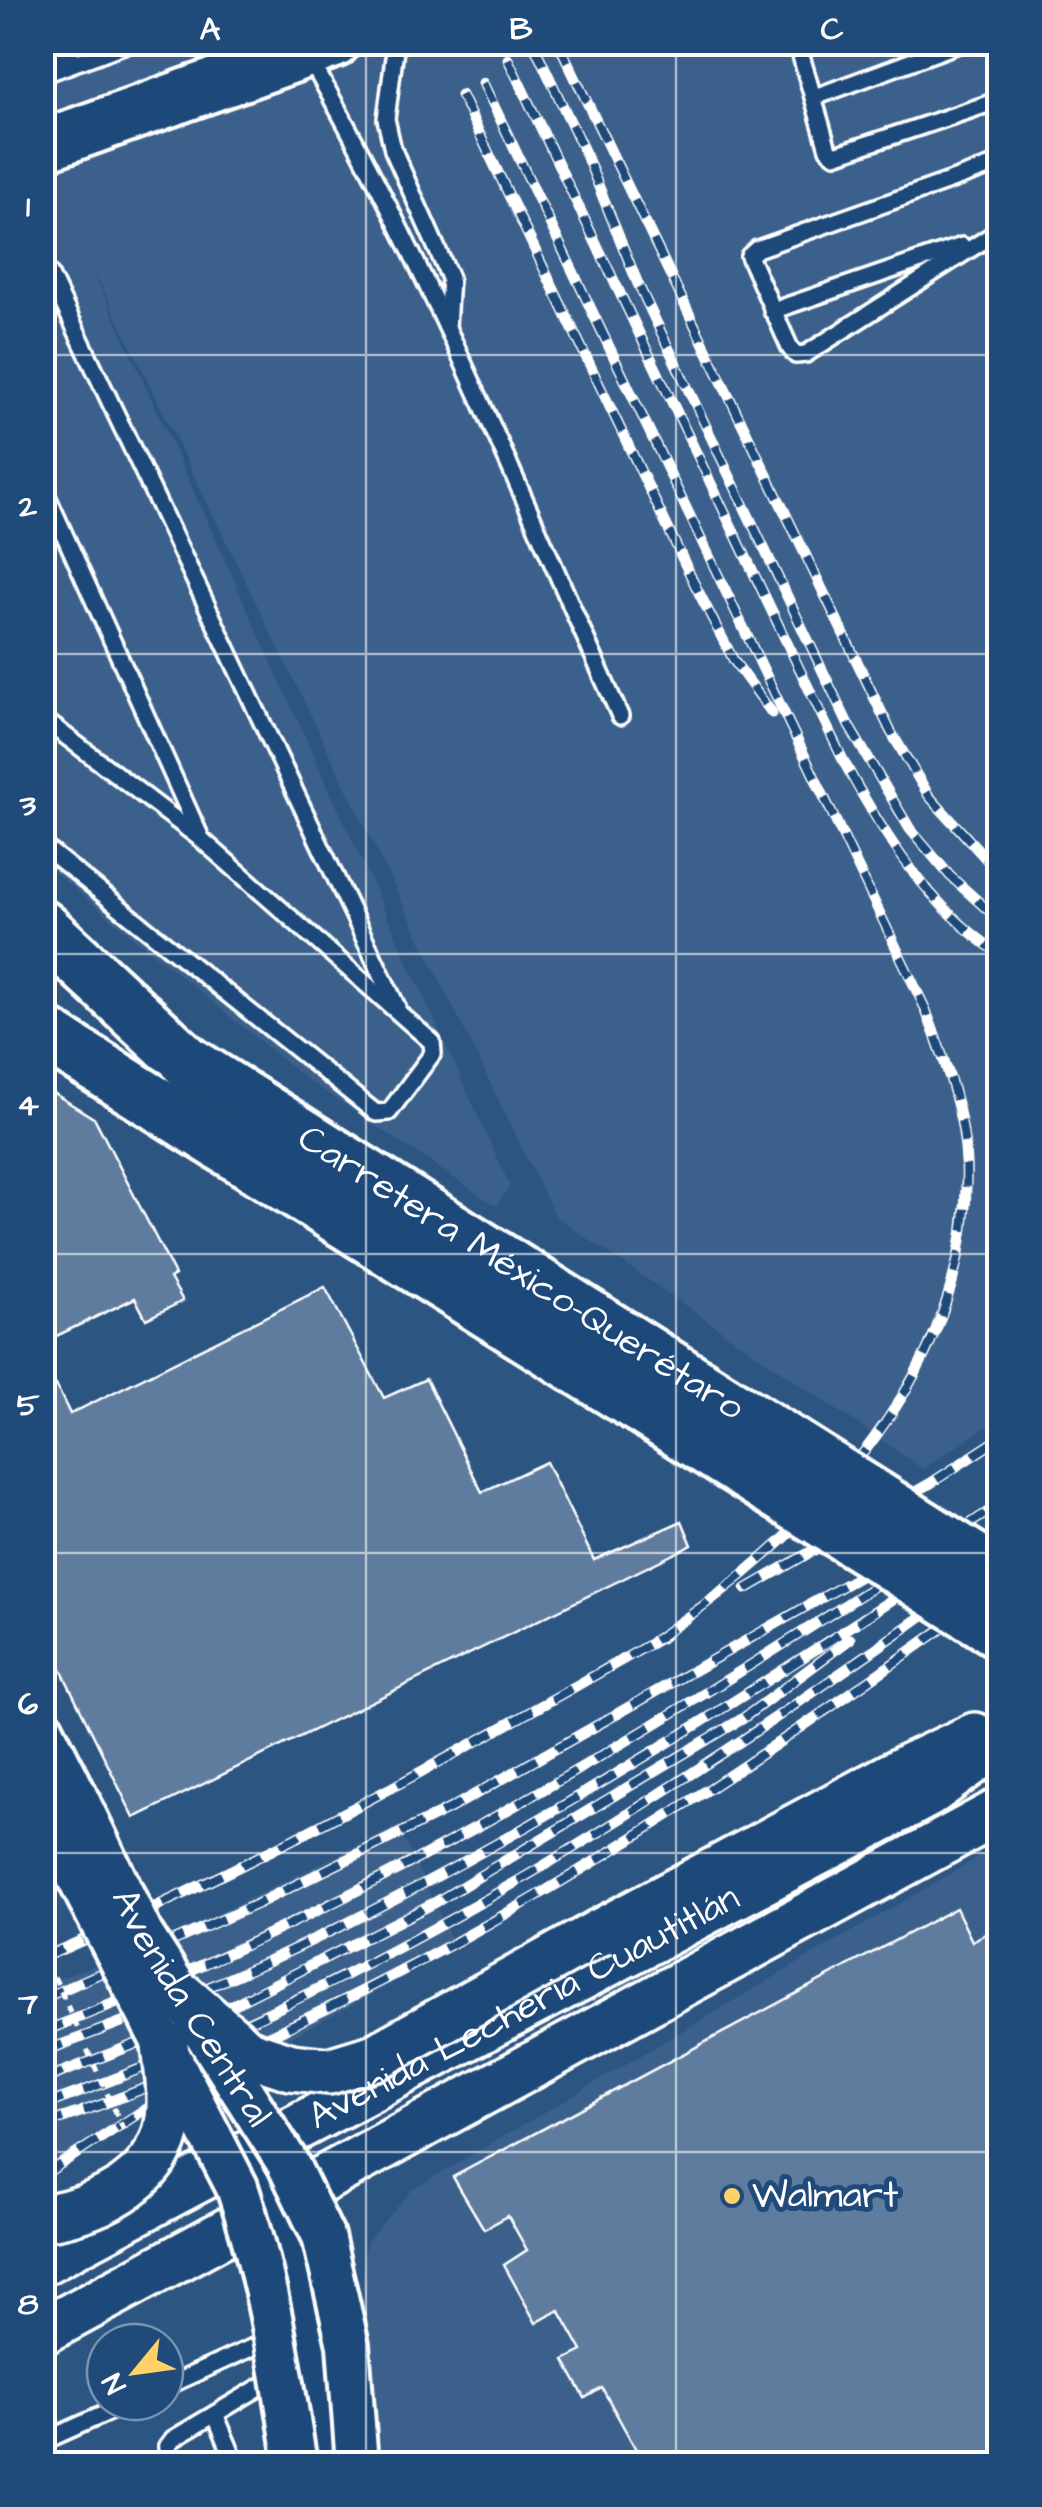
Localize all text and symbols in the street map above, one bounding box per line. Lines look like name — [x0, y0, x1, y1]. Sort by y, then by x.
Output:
text: A — [200, 7, 221, 52]
text: B — [510, 7, 533, 52]
text: C — [821, 7, 844, 52]
text: 1 — [26, 184, 30, 229]
text: 2 — [18, 484, 38, 529]
text: 3 — [19, 783, 37, 828]
text: 4 — [17, 1083, 39, 1128]
street label: Carretera México-Querétaro — [288, 1113, 754, 1434]
text: 5 — [17, 1383, 40, 1428]
text: 6 — [18, 1682, 38, 1727]
street label: Avenida Lecheria Cuautitlán — [299, 1872, 749, 2143]
street label: Avenida Central — [98, 1880, 284, 2137]
text: 7 — [17, 1982, 38, 2027]
place label: Walmart — [752, 2170, 898, 2222]
marker: Walmart — [721, 2185, 743, 2207]
text: 8 — [18, 2282, 39, 2327]
north arrow — [85, 2322, 185, 2422]
text: N — [93, 2366, 136, 2401]

